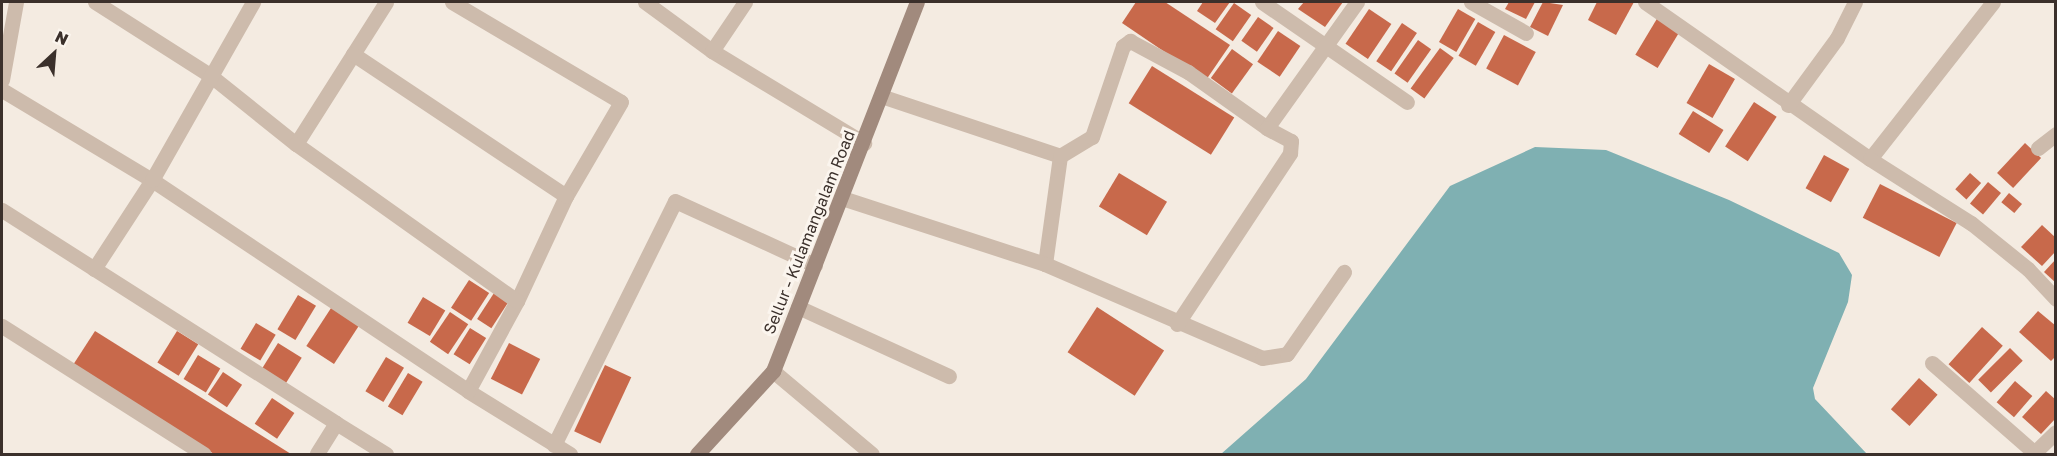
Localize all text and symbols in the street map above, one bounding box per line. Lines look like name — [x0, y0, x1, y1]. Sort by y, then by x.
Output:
north arrow — [24, 24, 84, 84]
text: N — [52, 26, 72, 49]
street label: Sellur - Kulamangalam Road — [759, 127, 859, 337]

